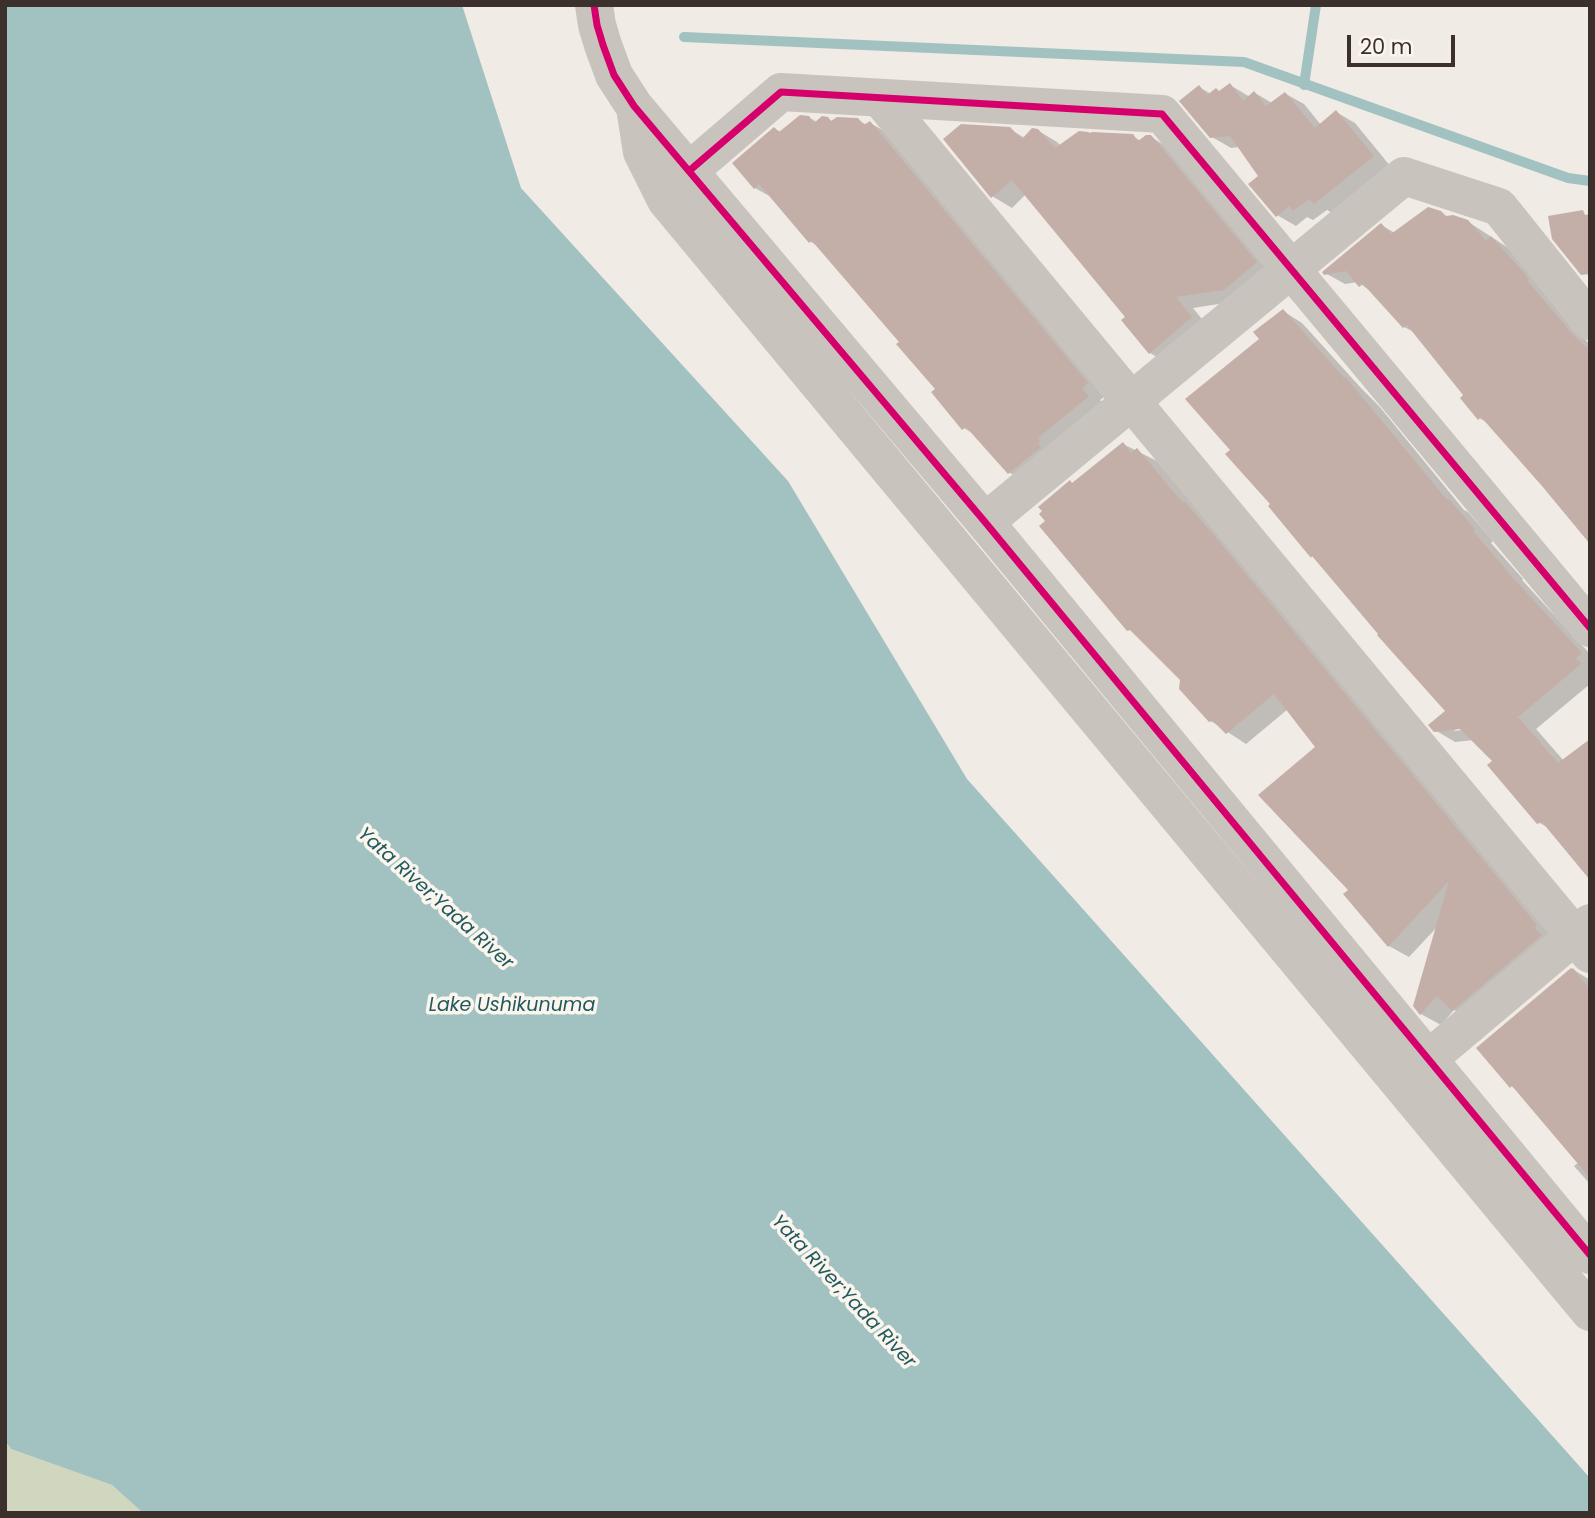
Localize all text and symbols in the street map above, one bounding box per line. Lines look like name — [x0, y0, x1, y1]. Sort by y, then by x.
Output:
scale bar — [1350, 21, 1458, 65]
text: 20 m — [1360, 32, 1413, 61]
water label: Yata River;Yada River — [353, 823, 517, 975]
water label: Lake Ushikunuma — [429, 995, 595, 1017]
water label: Yata River;Yada River — [766, 1211, 920, 1373]

